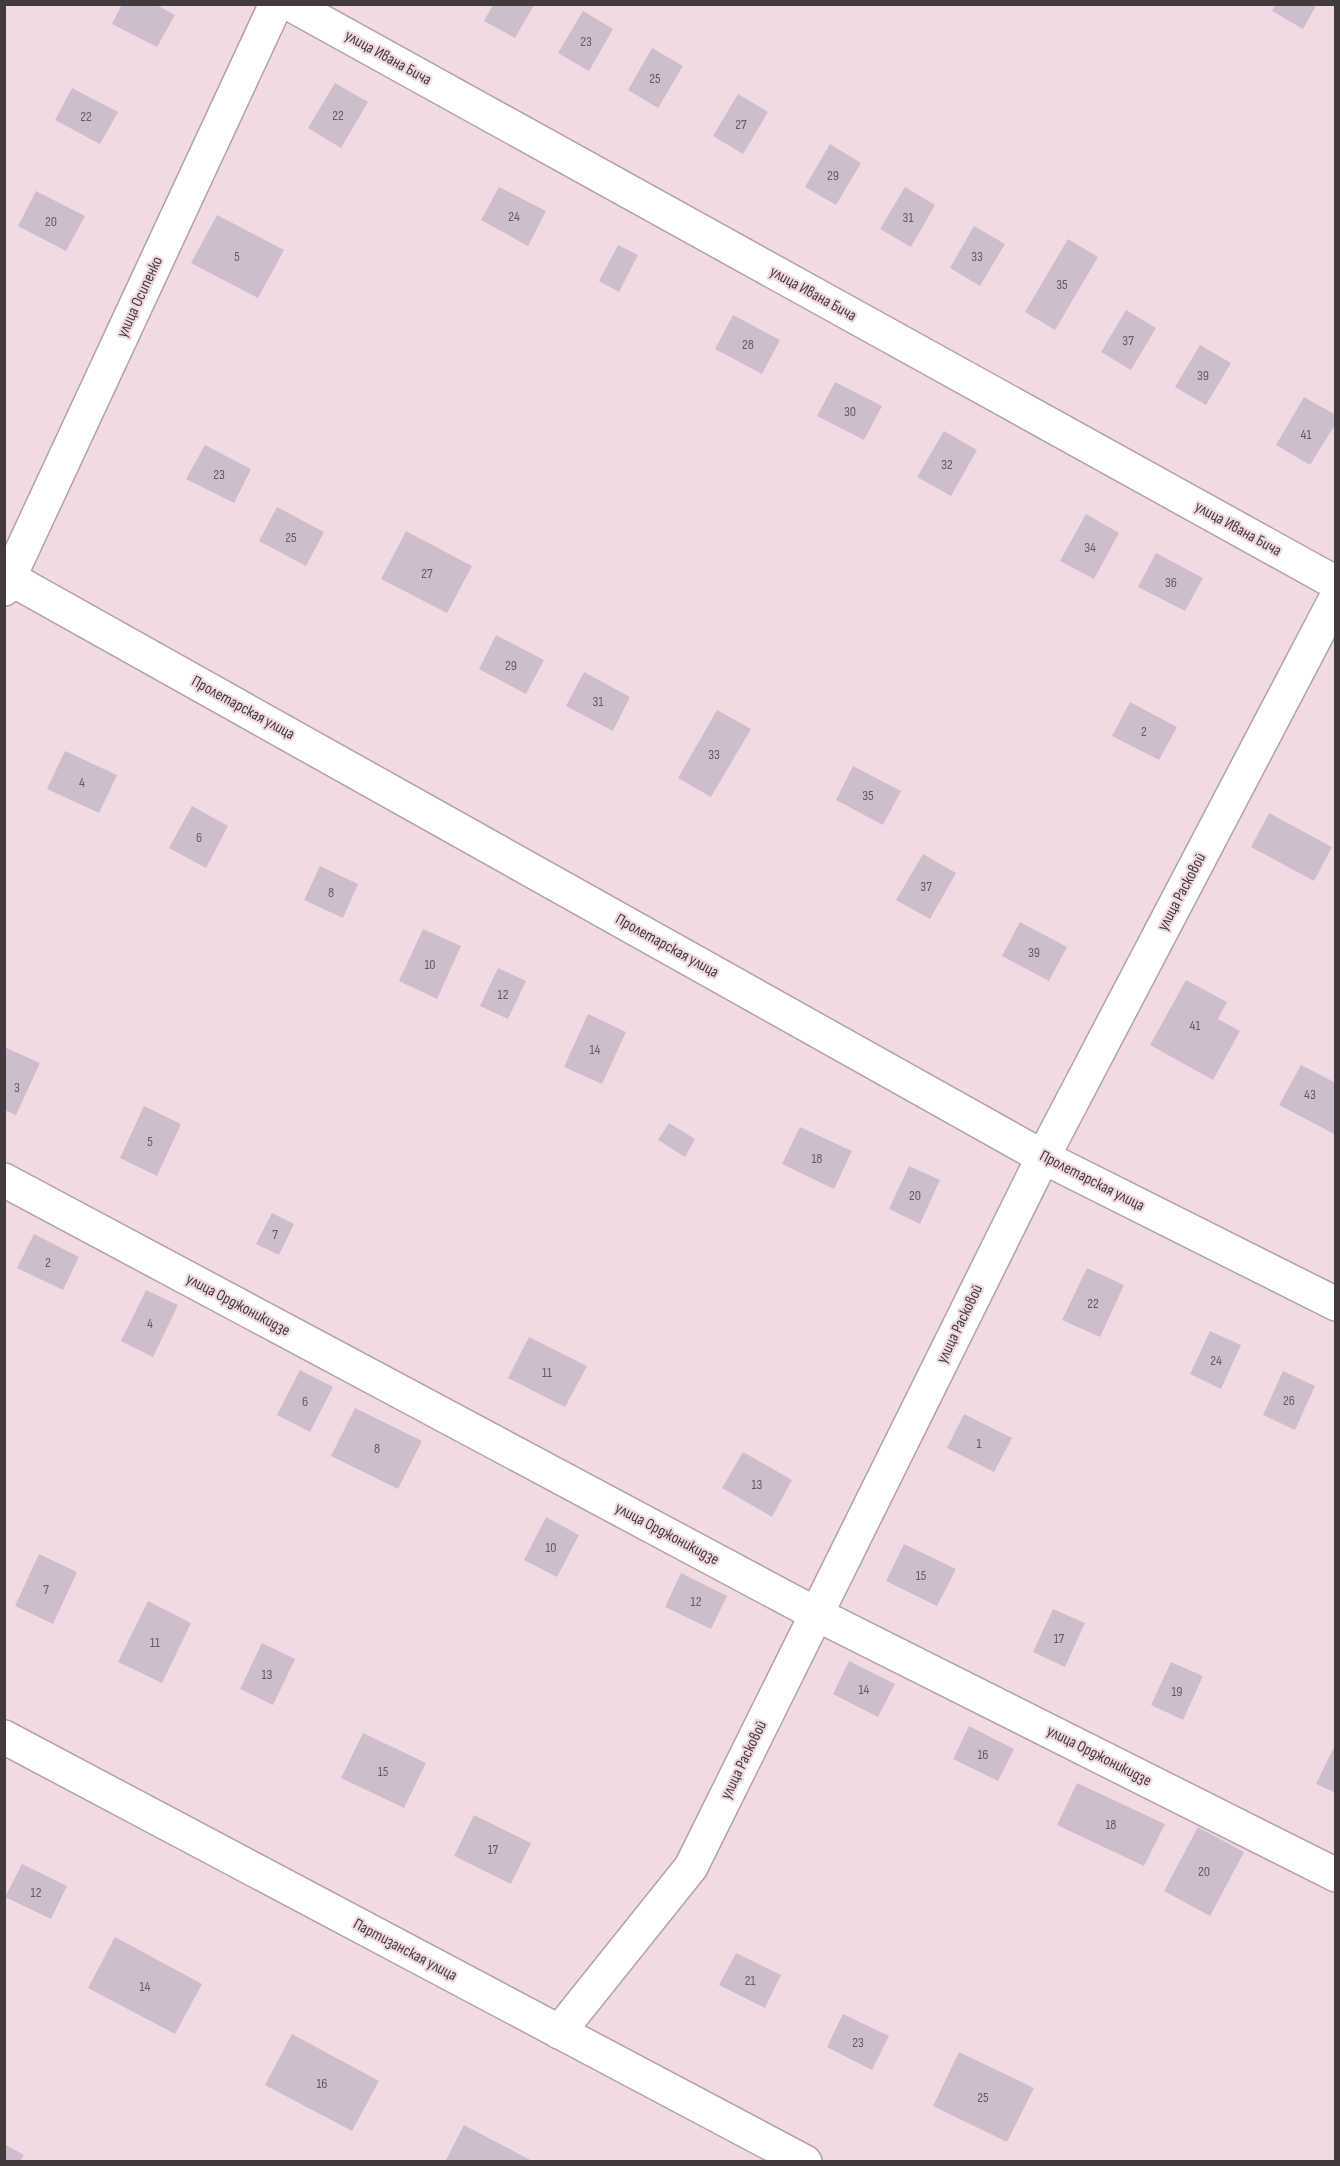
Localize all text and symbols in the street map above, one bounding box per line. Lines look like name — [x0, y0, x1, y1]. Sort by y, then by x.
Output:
street label: улица Ивана Бича — [341, 26, 435, 90]
house number: 23 — [580, 33, 592, 50]
house number: 25 — [649, 70, 661, 87]
house number: 22 — [332, 107, 344, 124]
house number: 22 — [80, 108, 92, 125]
house number: 27 — [735, 116, 747, 133]
house number: 29 — [827, 167, 839, 184]
house number: 24 — [508, 208, 520, 225]
house number: 31 — [903, 209, 913, 226]
house number: 20 — [45, 213, 57, 230]
house number: 5 — [234, 248, 240, 265]
house number: 33 — [971, 248, 983, 265]
street label: улица Осипенко — [113, 253, 167, 341]
street label: улица Ивана Бича — [766, 262, 860, 326]
house number: 35 — [1056, 276, 1068, 293]
house number: 37 — [1122, 332, 1134, 349]
house number: 28 — [742, 336, 754, 353]
house number: 39 — [1197, 367, 1209, 384]
house number: 30 — [844, 403, 856, 420]
house number: 41 — [1301, 426, 1311, 443]
house number: 32 — [941, 456, 953, 473]
house number: 23 — [213, 466, 225, 483]
street label: улица Ивана Бича — [1191, 497, 1285, 561]
house number: 25 — [285, 529, 297, 546]
house number: 34 — [1084, 539, 1096, 556]
house number: 27 — [421, 565, 433, 582]
house number: 36 — [1165, 574, 1177, 591]
house number: 29 — [505, 657, 517, 674]
street label: Пролетарская улица — [188, 672, 298, 744]
house number: 31 — [593, 693, 603, 710]
house number: 2 — [1141, 723, 1147, 740]
house number: 33 — [708, 746, 720, 763]
house number: 4 — [79, 774, 85, 791]
house number: 35 — [862, 787, 874, 804]
house number: 6 — [196, 829, 202, 846]
street label: улица Расковой — [1154, 850, 1210, 934]
house number: 37 — [920, 878, 932, 895]
house number: 8 — [328, 884, 334, 901]
street label: Пролетарская улица — [612, 910, 722, 982]
house number: 39 — [1028, 944, 1040, 961]
house number: 10 — [424, 956, 436, 973]
house number: 12 — [498, 986, 509, 1003]
house number: 41 — [1190, 1017, 1200, 1034]
house number: 14 — [590, 1041, 601, 1058]
house number: 3 — [14, 1079, 20, 1096]
house number: 43 — [1304, 1086, 1316, 1103]
house number: 5 — [147, 1133, 153, 1150]
street label: Пролетарская улица — [1036, 1146, 1148, 1216]
house number: 18 — [811, 1150, 823, 1167]
house number: 20 — [909, 1187, 921, 1204]
house number: 7 — [272, 1226, 278, 1243]
house number: 2 — [45, 1254, 51, 1271]
street label: улица Орджоникидзе — [183, 1270, 293, 1340]
street label: улица Расковой — [933, 1281, 987, 1367]
house number: 22 — [1087, 1295, 1099, 1312]
house number: 4 — [147, 1315, 153, 1332]
house number: 24 — [1210, 1352, 1222, 1369]
house number: 11 — [542, 1364, 552, 1381]
house number: 26 — [1283, 1392, 1295, 1409]
house number: 6 — [302, 1393, 308, 1410]
house number: 1 — [977, 1435, 982, 1452]
house number: 8 — [374, 1440, 380, 1457]
house number: 13 — [752, 1476, 763, 1493]
street label: улица Орджоникидзе — [612, 1499, 722, 1569]
house number: 10 — [545, 1539, 557, 1556]
house number: 15 — [916, 1567, 927, 1584]
house number: 7 — [43, 1581, 49, 1598]
house number: 12 — [691, 1593, 702, 1610]
house number: 17 — [1054, 1630, 1065, 1647]
house number: 11 — [150, 1634, 160, 1651]
house number: 13 — [262, 1666, 273, 1683]
house number: 14 — [859, 1681, 870, 1698]
house number: 19 — [1171, 1683, 1183, 1700]
street label: улица Расковой — [717, 1717, 771, 1803]
street label: улица Орджоникидзе — [1043, 1721, 1155, 1791]
house number: 16 — [977, 1746, 989, 1763]
house number: 15 — [378, 1763, 389, 1780]
house number: 18 — [1105, 1816, 1117, 1833]
house number: 17 — [488, 1841, 499, 1858]
house number: 20 — [1198, 1863, 1210, 1880]
house number: 12 — [31, 1884, 42, 1901]
street label: Партизанская улица — [350, 1915, 460, 1985]
house number: 21 — [745, 1972, 755, 1989]
house number: 14 — [140, 1978, 151, 1995]
house number: 23 — [852, 2034, 864, 2051]
house number: 16 — [316, 2075, 328, 2092]
house number: 25 — [977, 2089, 989, 2106]

